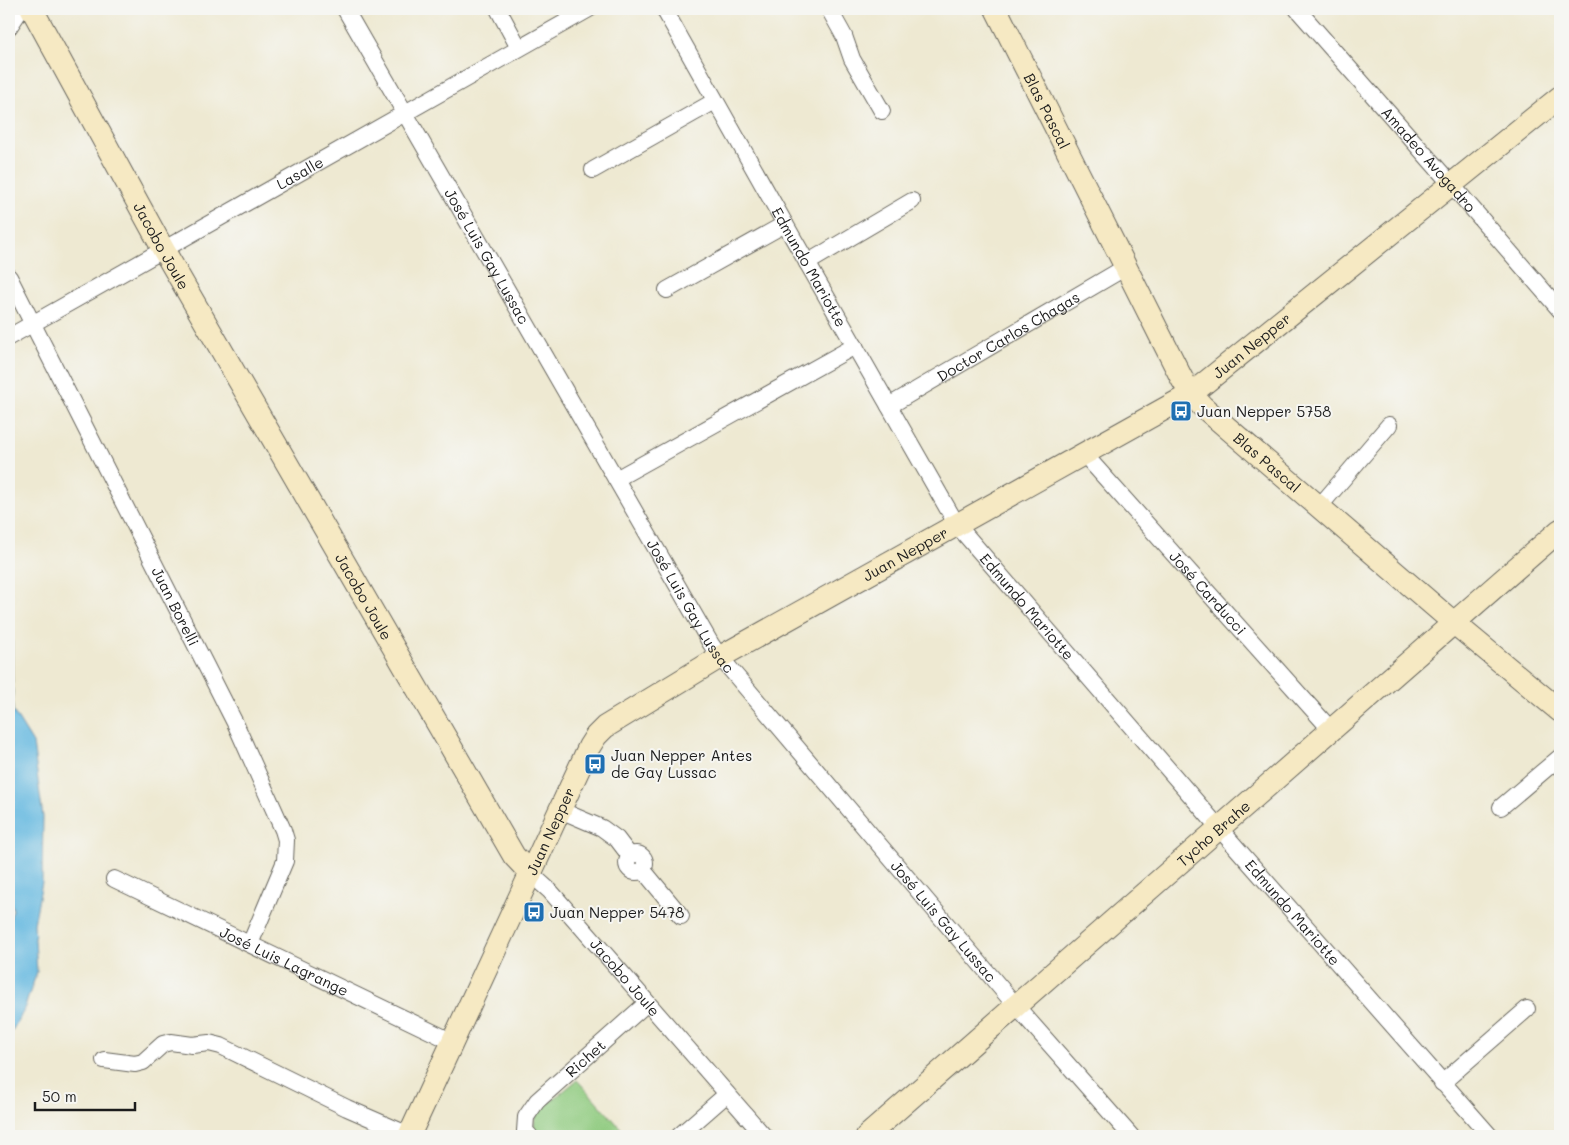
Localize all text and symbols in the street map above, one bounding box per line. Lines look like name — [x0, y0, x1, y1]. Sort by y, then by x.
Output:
street label: Blas Pascal — [1020, 70, 1075, 152]
street label: Amadeo Avogadro — [1377, 102, 1481, 216]
street label: Lasalle — [273, 151, 327, 194]
street label: José Luis Gay Lussac — [440, 184, 534, 328]
street label: Jacobo Joule — [129, 199, 194, 293]
street label: Edmundo Mariotte — [767, 203, 852, 330]
street label: Doctor Carlos Chagas — [933, 287, 1083, 386]
street label: Juan Nepper — [1208, 308, 1295, 383]
bus stop icon: Juan Nepper 5758 — [1169, 399, 1193, 423]
place label: Juan Nepper 5758 — [1197, 401, 1331, 421]
street label: Blas Pascal — [1230, 428, 1305, 497]
street label: Juan Nepper — [859, 522, 951, 585]
street label: José Luis Gay Lussac — [643, 535, 739, 677]
street label: José Carducci — [1165, 546, 1251, 639]
street label: Edmundo Mariotte — [976, 549, 1079, 664]
street label: Jacobo Joule — [331, 550, 397, 644]
street label: Juan Borelli — [147, 563, 204, 649]
place label: Juan Nepper Antes de Gay Lussac — [611, 745, 752, 782]
bus stop icon: Juan Nepper Antes de Gay Lussac — [583, 752, 607, 776]
street label: Juan Nepper — [521, 784, 579, 878]
street label: Tycho Brahe — [1172, 796, 1254, 871]
street label: Edmundo Mariotte — [1241, 855, 1345, 969]
street label: José Luis Gay Lussac — [887, 856, 1001, 986]
bus stop icon: Juan Nepper 5478 — [522, 900, 546, 924]
place label: Juan Nepper 5478 — [550, 902, 684, 922]
street label: José Luis Lagrange — [217, 921, 352, 1000]
street label: Jacobo Joule — [586, 934, 665, 1020]
street label: Richet — [561, 1035, 609, 1081]
scale bar — [35, 1080, 135, 1112]
text: 50 m — [42, 1086, 77, 1106]

